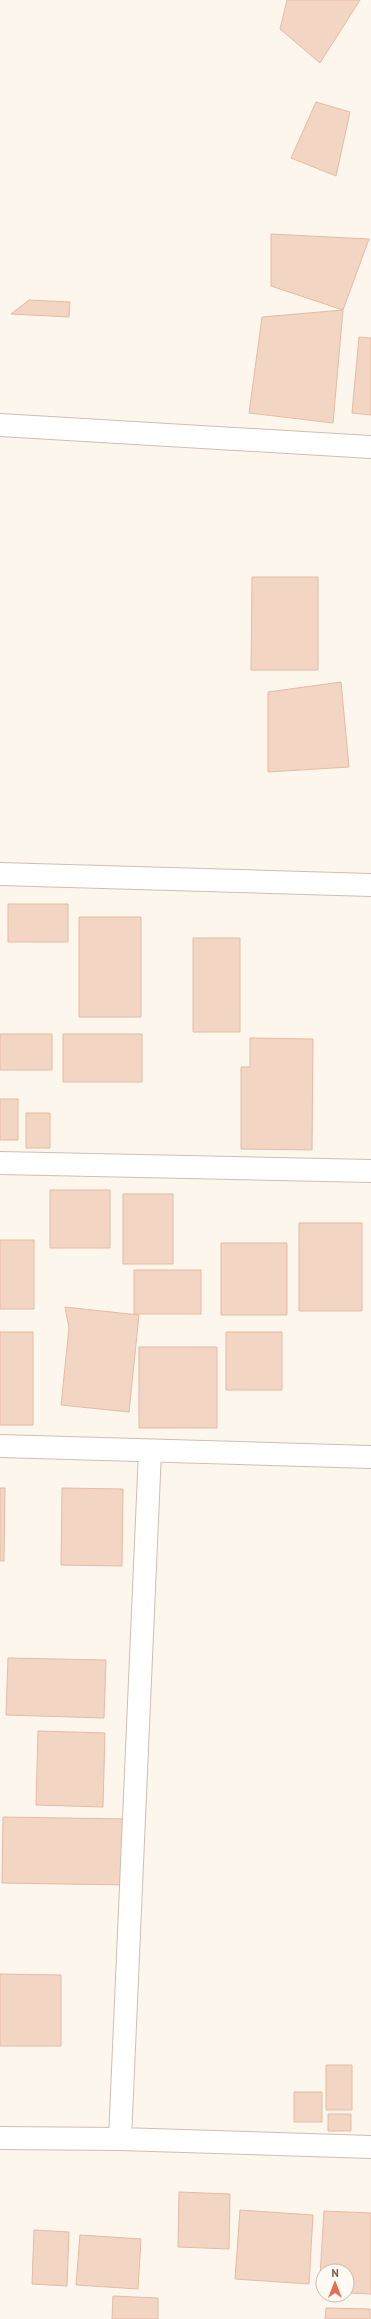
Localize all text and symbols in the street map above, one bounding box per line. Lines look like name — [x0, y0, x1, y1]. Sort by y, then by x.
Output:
north arrow — [315, 2263, 355, 2303]
text: N — [331, 2266, 339, 2280]

